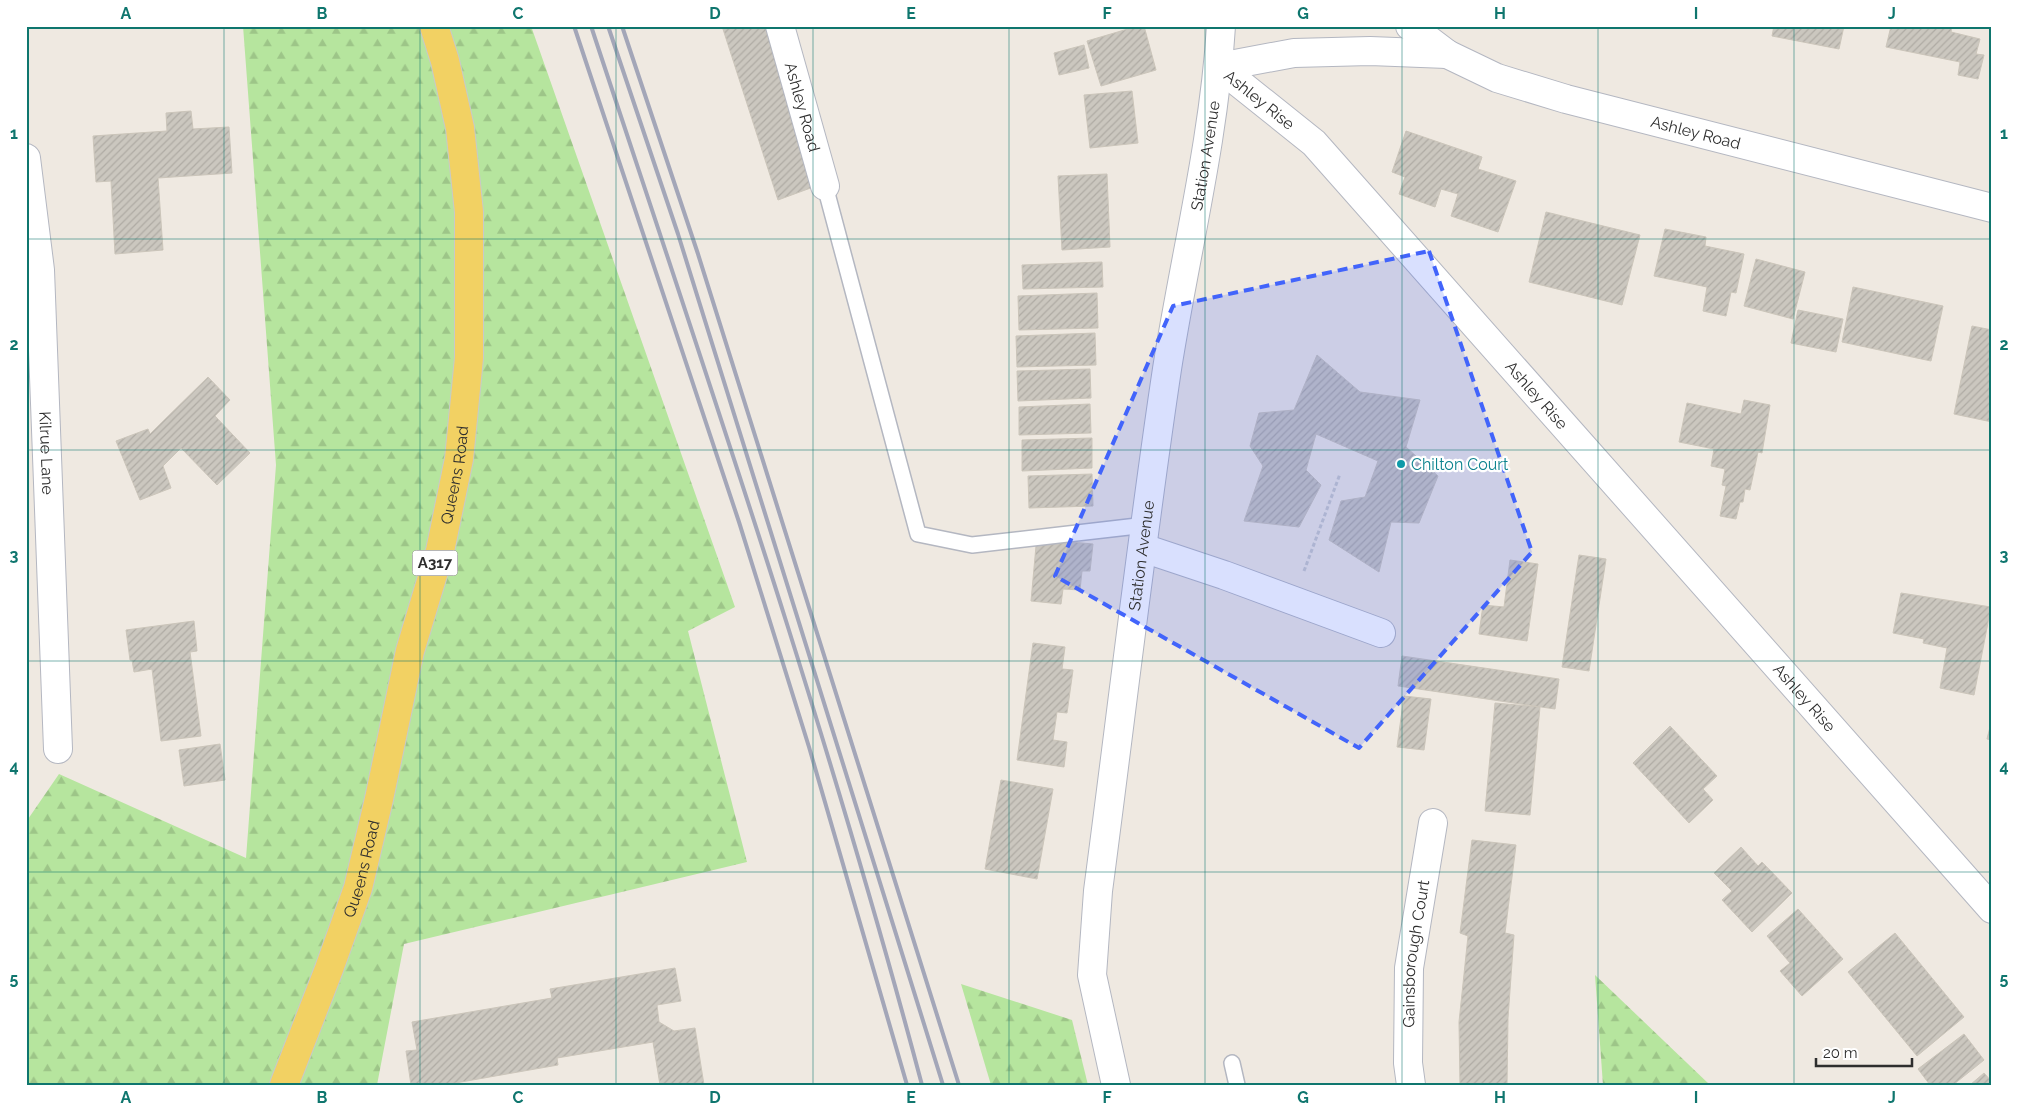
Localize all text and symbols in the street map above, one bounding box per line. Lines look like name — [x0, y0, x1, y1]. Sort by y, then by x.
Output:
text: A — [121, 4, 132, 23]
text: B — [317, 4, 328, 23]
text: C — [513, 4, 524, 23]
text: D — [709, 4, 721, 23]
text: E — [906, 4, 916, 23]
text: F — [1102, 4, 1112, 23]
text: G — [1297, 4, 1309, 23]
text: H — [1494, 4, 1506, 23]
text: I — [1694, 4, 1698, 23]
text: J — [1888, 4, 1896, 23]
street label: Ashley Road — [781, 60, 824, 154]
street label: Ashley Rise — [1220, 66, 1298, 134]
street label: Station Avenue — [1187, 100, 1224, 212]
street label: Ashley Road — [1649, 112, 1743, 153]
text: 1 — [10, 124, 18, 143]
text: 1 — [2000, 124, 2008, 143]
text: 2 — [9, 335, 19, 354]
text: 2 — [1999, 335, 2009, 354]
street label: Ashley Rise — [1501, 357, 1572, 433]
street label: Kilrue Lane — [35, 411, 57, 495]
street label: Queens Road — [437, 425, 472, 526]
place label: Chilton Court — [1411, 455, 1509, 474]
marker: Chilton Court — [1395, 458, 1407, 470]
street label: Station Avenue — [1125, 499, 1158, 612]
text: 3 — [10, 546, 19, 565]
text: 3 — [2000, 546, 2009, 565]
road number: A317 — [412, 550, 458, 576]
street label: Ashley Rise — [1769, 660, 1839, 736]
text: 4 — [9, 757, 19, 776]
text: 4 — [1999, 757, 2009, 776]
street label: Queens Road — [339, 818, 384, 920]
street label: Gainsborough Court — [1399, 878, 1434, 1028]
text: 5 — [10, 969, 19, 988]
text: 5 — [2000, 969, 2009, 988]
scale bar — [1816, 1036, 1912, 1068]
text: 20 m — [1823, 1044, 1858, 1062]
text: A — [121, 1088, 132, 1107]
text: B — [317, 1088, 328, 1107]
text: C — [513, 1088, 524, 1107]
text: D — [709, 1088, 721, 1107]
text: E — [906, 1088, 916, 1107]
text: F — [1102, 1088, 1112, 1107]
text: G — [1297, 1088, 1309, 1107]
text: H — [1494, 1088, 1506, 1107]
text: I — [1694, 1088, 1698, 1107]
text: J — [1888, 1088, 1896, 1107]

